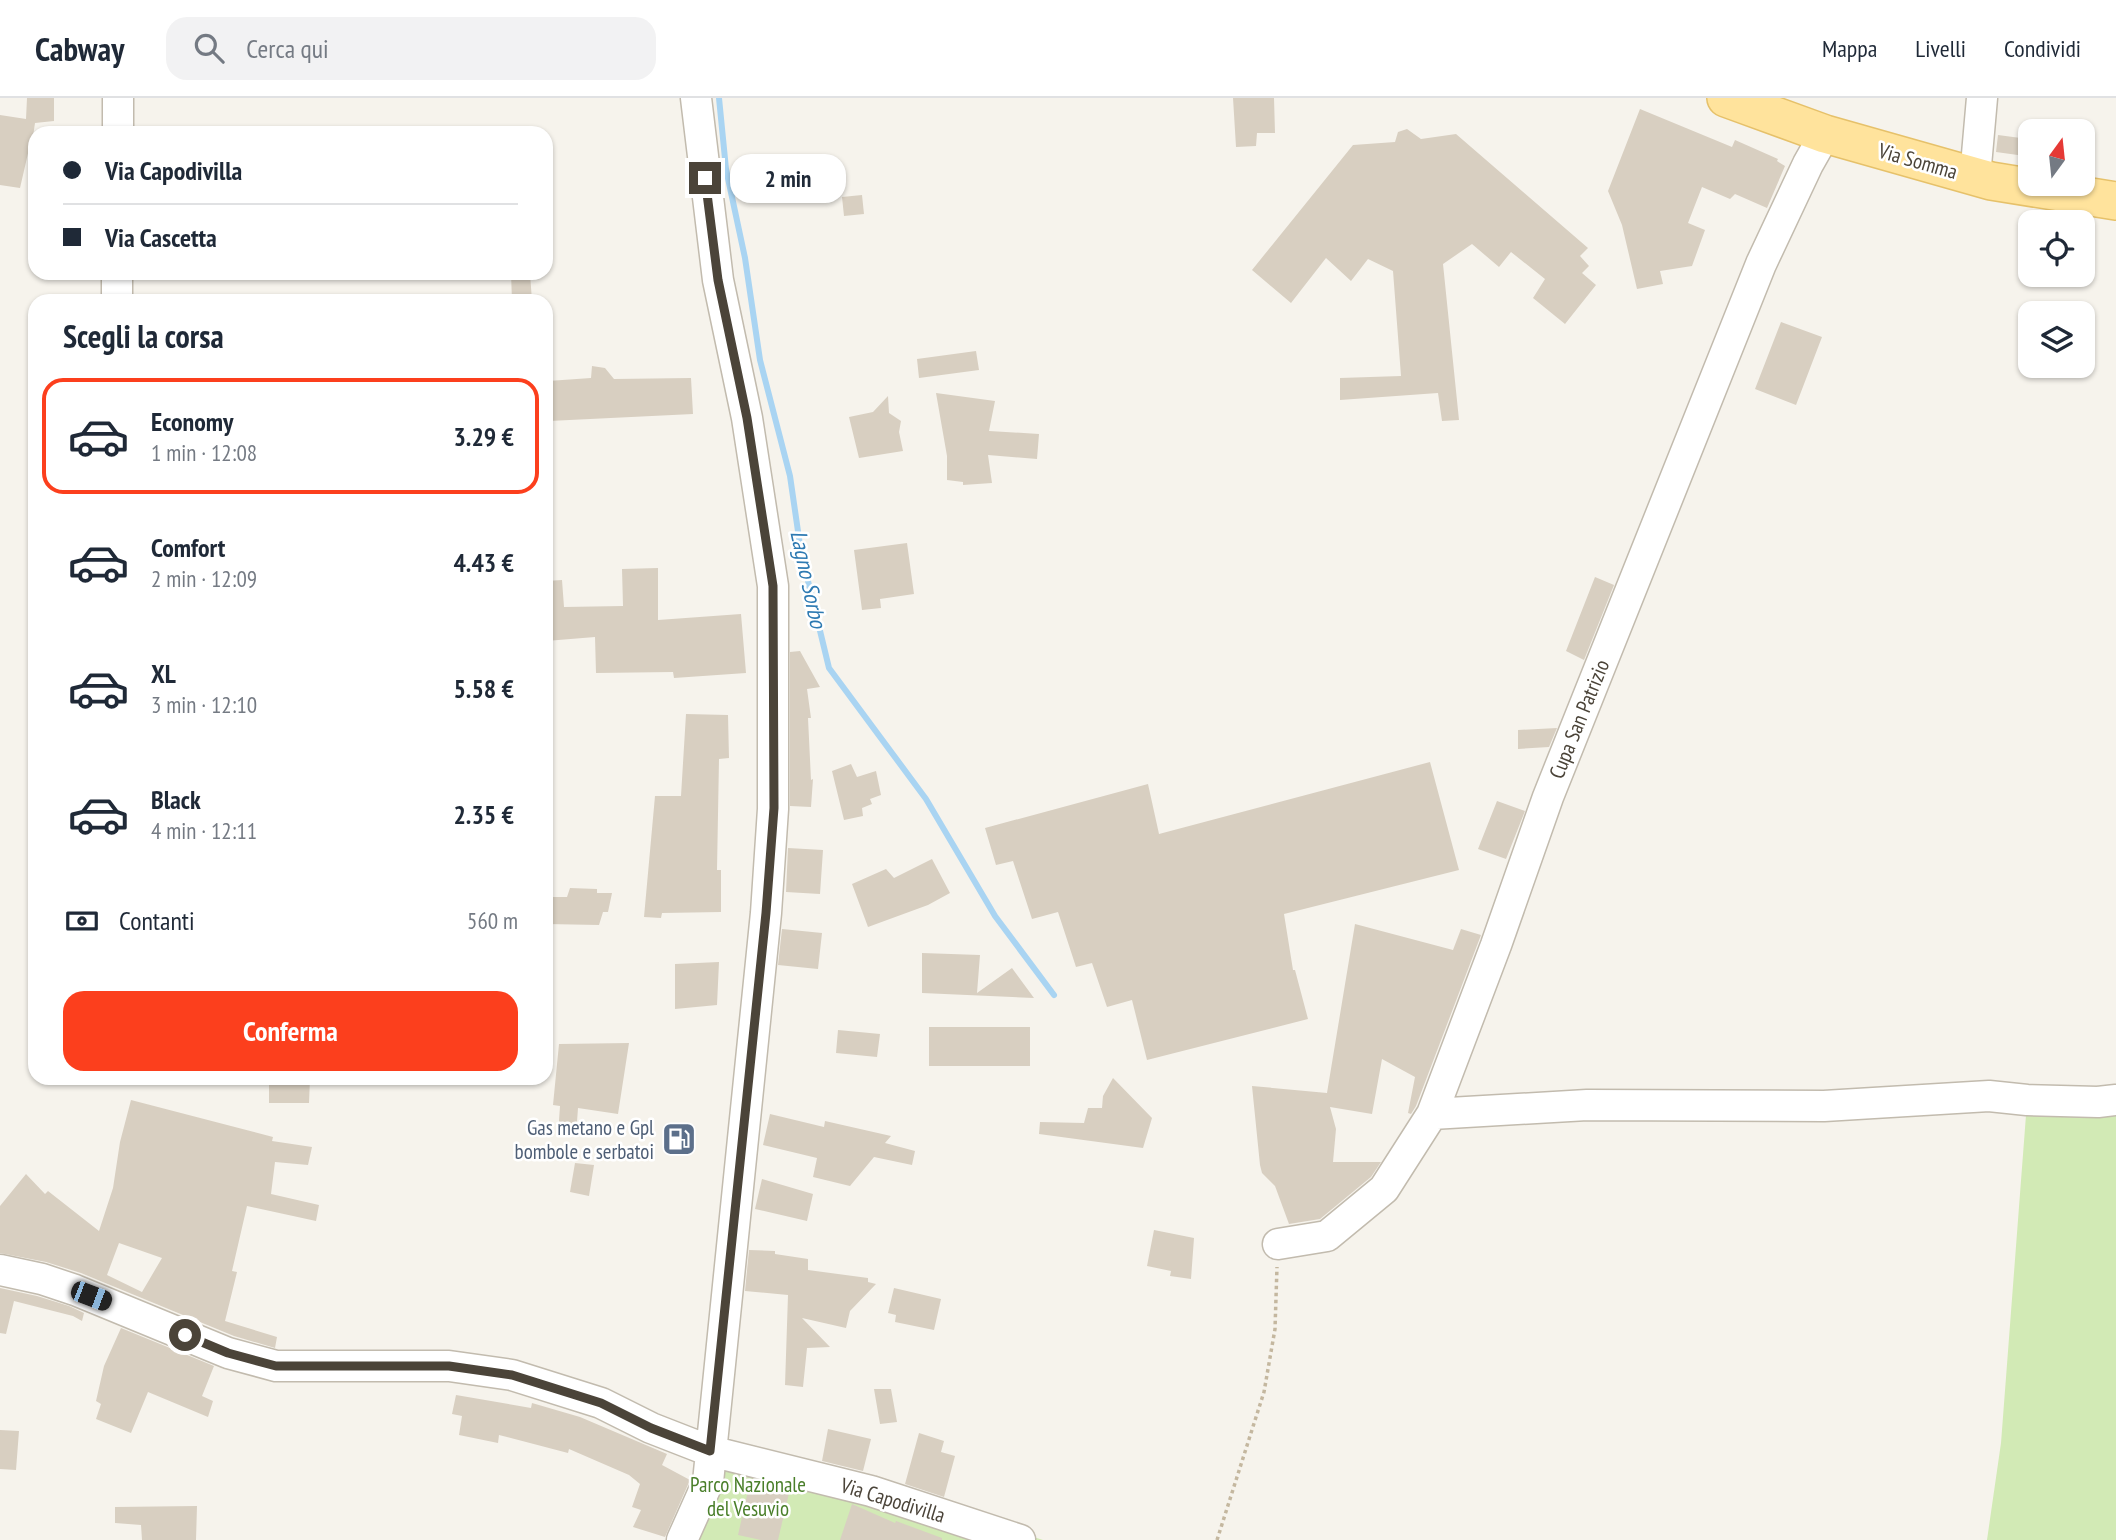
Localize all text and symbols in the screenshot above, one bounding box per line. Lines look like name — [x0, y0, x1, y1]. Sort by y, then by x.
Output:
search box — [166, 17, 656, 80]
text: Cabway — [35, 27, 124, 70]
icon: search — [190, 29, 228, 67]
text: Cerca qui — [246, 32, 329, 65]
text: Mappa — [1822, 33, 1877, 64]
text: Livelli — [1915, 33, 1966, 64]
text: Condividi — [2004, 33, 2081, 64]
north arrow — [2018, 119, 2095, 196]
map controls — [2018, 119, 2095, 378]
street label: Via Somma — [1874, 137, 1961, 185]
text: Via Capodivilla — [105, 154, 242, 187]
callout: 2 min — [730, 154, 845, 202]
route end — [689, 162, 721, 194]
text: 2 min — [765, 164, 811, 193]
button: locate — [2018, 210, 2095, 287]
text: Via Cascetta — [105, 221, 217, 254]
button: layers — [2018, 301, 2095, 378]
text: Scegli la corsa — [63, 315, 224, 357]
icon: car — [67, 405, 130, 468]
text: Economy — [151, 405, 233, 438]
text: 3.29 € — [453, 420, 514, 453]
text: 1 min · 12:08 — [151, 438, 257, 467]
water label: Lagno Sorbo — [784, 527, 834, 633]
icon: car — [67, 531, 130, 594]
text: Comfort — [151, 531, 225, 564]
text: 4.43 € — [453, 546, 514, 579]
text: 2 min · 12:09 — [151, 564, 257, 593]
street label: Cupa San Patrizio — [1543, 655, 1615, 783]
icon: car — [67, 657, 130, 720]
text: XL — [151, 657, 176, 690]
text: 5.58 € — [453, 672, 514, 705]
text: 3 min · 12:10 — [151, 690, 257, 719]
icon: car — [67, 783, 130, 846]
text: Black — [151, 783, 201, 816]
text: 2.35 € — [453, 798, 514, 831]
text: 4 min · 12:11 — [151, 816, 257, 845]
icon: cash — [63, 902, 101, 940]
text: Contanti — [119, 904, 195, 937]
text: 560 m — [467, 906, 518, 935]
button: Conferma — [63, 991, 518, 1071]
place label: Gas metano e Gpl bombole e serbatoi — [515, 1114, 654, 1165]
fuel station icon: Gas metano e Gpl bombole e serbatoi — [660, 1120, 698, 1158]
car — [68, 1279, 115, 1313]
route start — [169, 1319, 201, 1351]
park label: Parco Nazionale del Vesuvio — [690, 1471, 806, 1522]
street label: Via Capodivilla — [837, 1471, 948, 1529]

